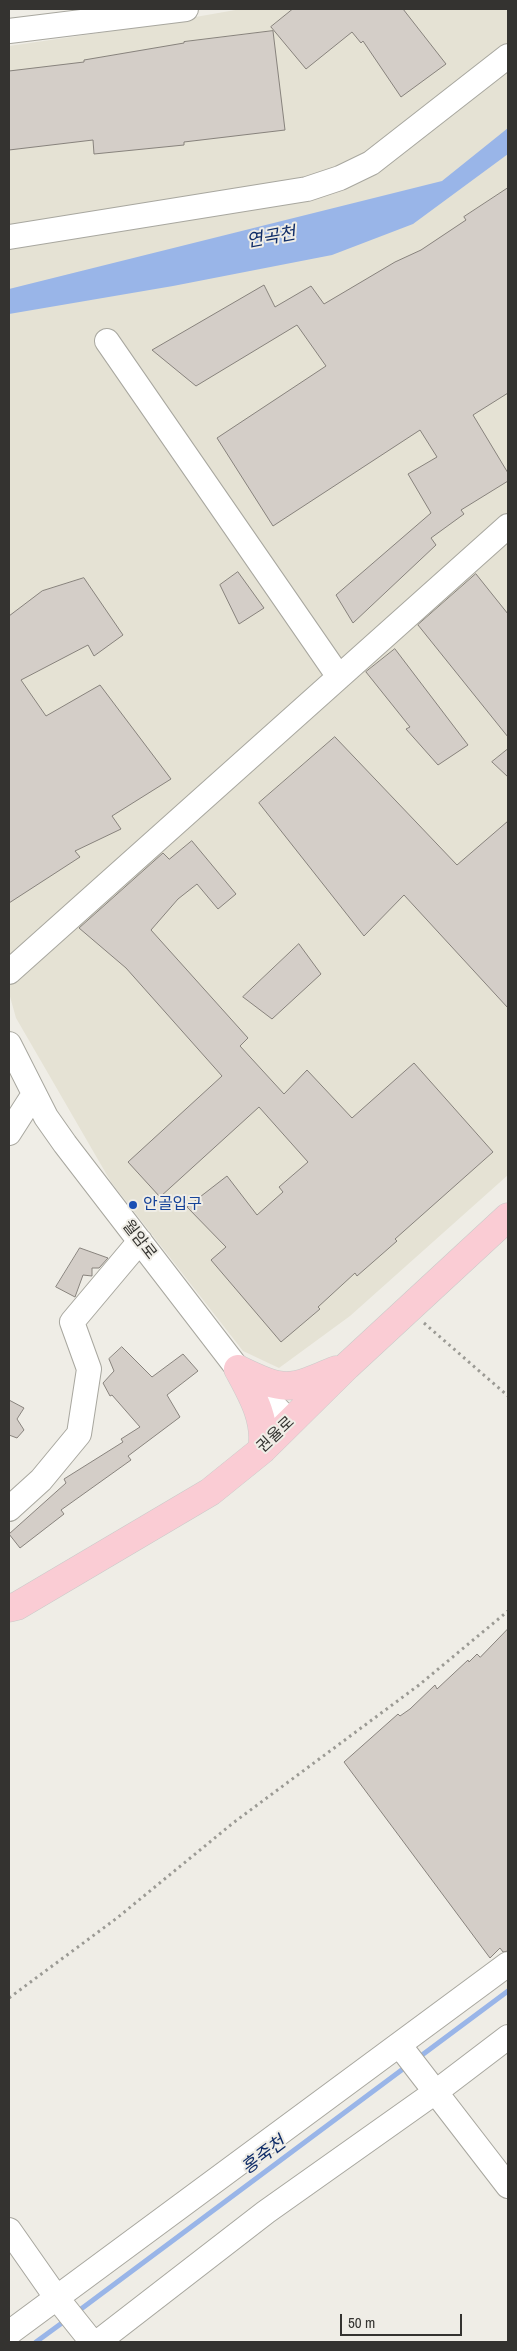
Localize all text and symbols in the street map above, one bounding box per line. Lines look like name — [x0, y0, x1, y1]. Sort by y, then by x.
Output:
water label: 연곡천 — [245, 223, 297, 253]
place label: 안골입구 — [143, 1195, 202, 1215]
marker: 안골입구 — [127, 1199, 139, 1211]
street label: 월암로 — [118, 1217, 160, 1263]
street label: 권율로 — [253, 1413, 299, 1457]
water label: 홍죽천 — [238, 2132, 290, 2180]
scale bar — [342, 2304, 464, 2336]
text: 50 m — [348, 2312, 375, 2333]

